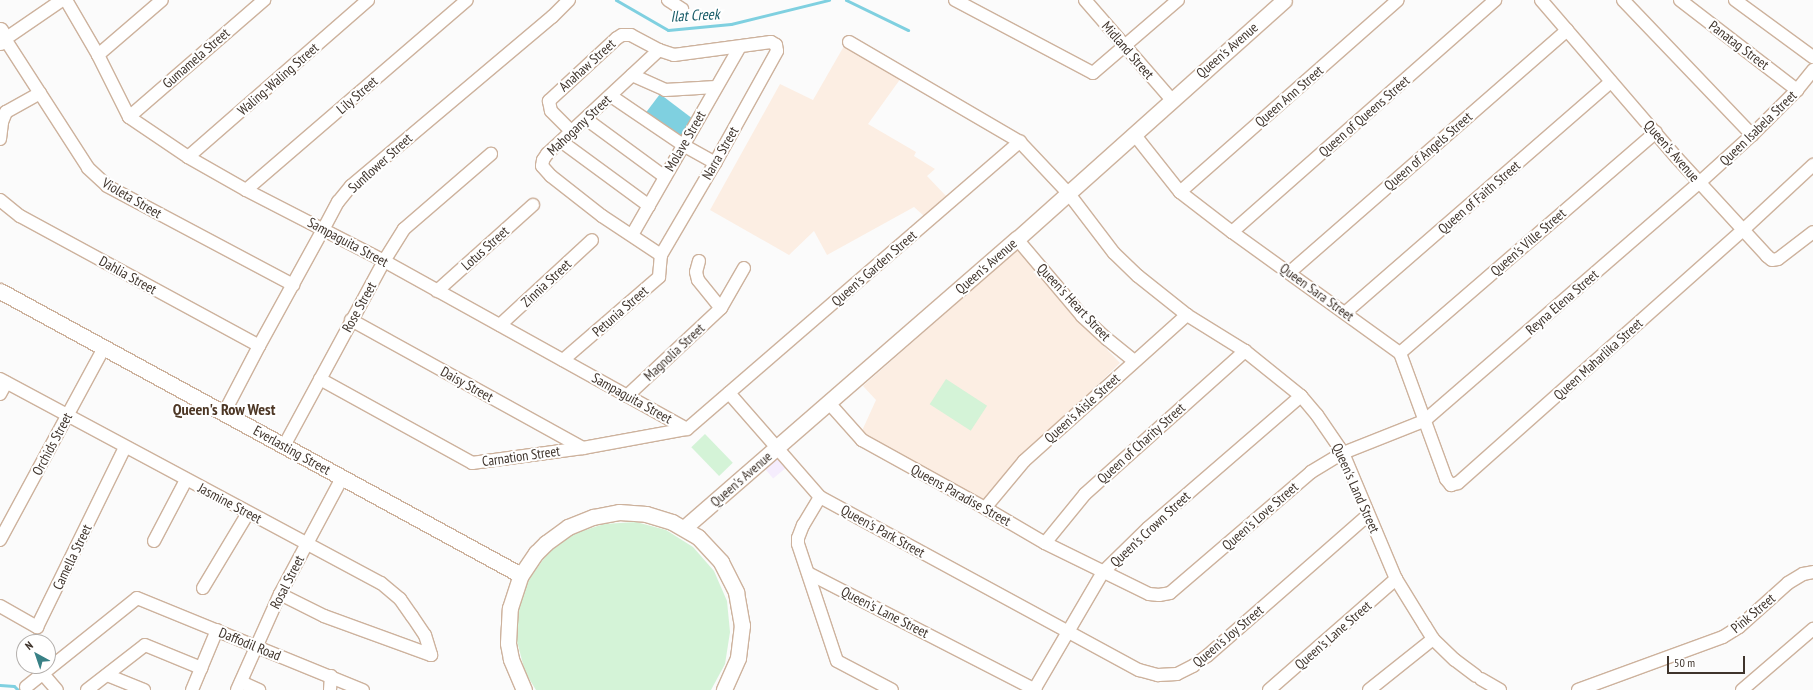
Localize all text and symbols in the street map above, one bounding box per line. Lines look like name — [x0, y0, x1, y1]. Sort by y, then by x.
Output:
water label: Ilat Creek — [670, 5, 720, 25]
street label: Panatag Street — [1706, 17, 1772, 73]
street label: Midland Street — [1098, 18, 1158, 82]
street label: Queen's Avenue — [1193, 19, 1261, 81]
street label: Gumamela Street — [159, 24, 233, 92]
street label: Anahaw Street — [555, 35, 619, 95]
street label: Waling-Waling Street — [234, 39, 322, 119]
street label: Queen Ann Street — [1251, 62, 1327, 130]
street label: Lily Street — [333, 72, 381, 118]
street label: Queen of Queens Street — [1315, 72, 1413, 160]
street label: Queen Isabela Street — [1716, 87, 1800, 169]
street label: Mahogany Street — [543, 91, 615, 159]
street label: Molave Street — [661, 108, 709, 174]
street label: Queen of Angels Street — [1380, 108, 1476, 194]
street label: Queen's Avenue — [1641, 117, 1703, 185]
street label: Narra Street — [698, 124, 742, 182]
street label: Sunflower Street — [345, 130, 415, 196]
street label: Queen of Faith Street — [1435, 157, 1523, 237]
street label: Violeta Street — [99, 174, 165, 222]
street label: Queen's Ville Street — [1487, 205, 1569, 279]
street label: Sampaguita Street — [305, 214, 391, 270]
street label: Lotus Street — [458, 222, 512, 274]
street label: Queen's Garden Street — [828, 227, 920, 309]
street label: Queen's Avenue — [952, 235, 1020, 297]
street label: Dahlia Street — [96, 252, 160, 298]
street label: Zinnia Street — [518, 256, 574, 310]
street label: Queen's Heart Street — [1034, 260, 1114, 344]
street label: Queen Sara Street — [1277, 260, 1357, 324]
street label: Reyna Elena Street — [1522, 266, 1602, 338]
street label: Rose Street — [338, 279, 380, 335]
street label: Petunia Street — [589, 282, 651, 340]
street label: Queen Maharlika Street — [1550, 315, 1646, 403]
street label: Magnolia Street — [640, 320, 708, 384]
street label: Daisy Street — [438, 363, 496, 405]
street label: Sampaguita Street — [589, 369, 675, 427]
street label: Queen's Aisle Street — [1041, 370, 1123, 446]
district label: Queen's Row West — [172, 399, 276, 419]
street label: Queen of Charity Street — [1093, 399, 1189, 487]
street label: Orchids Street — [29, 410, 75, 478]
street label: Everlasting Street — [250, 422, 334, 478]
street label: Queen's Land Street — [1329, 441, 1383, 535]
street label: Carnation Street — [481, 442, 561, 470]
street label: Queen's Avenue — [707, 448, 775, 510]
street label: Queens Paradise Street — [908, 461, 1014, 529]
street label: Queen's Love Street — [1219, 478, 1301, 554]
street label: Jasmine Street — [195, 479, 265, 527]
street label: Queen's Crown Street — [1107, 488, 1193, 570]
street label: Queen's Park Street — [838, 501, 928, 561]
street label: Camella Street — [49, 522, 95, 592]
street label: Rosal Street — [266, 552, 308, 612]
street label: Queen's Lane Street — [838, 583, 932, 641]
street label: Pink Street — [1727, 590, 1779, 636]
street label: Queen's Lane Street — [1291, 597, 1375, 673]
street label: Queen's Joy Street — [1189, 601, 1267, 671]
street label: Daffodil Road — [217, 624, 283, 664]
north arrow — [16, 634, 56, 674]
text: N — [22, 638, 36, 653]
scale bar — [1669, 648, 1747, 674]
text: 50 m — [1674, 655, 1695, 670]

